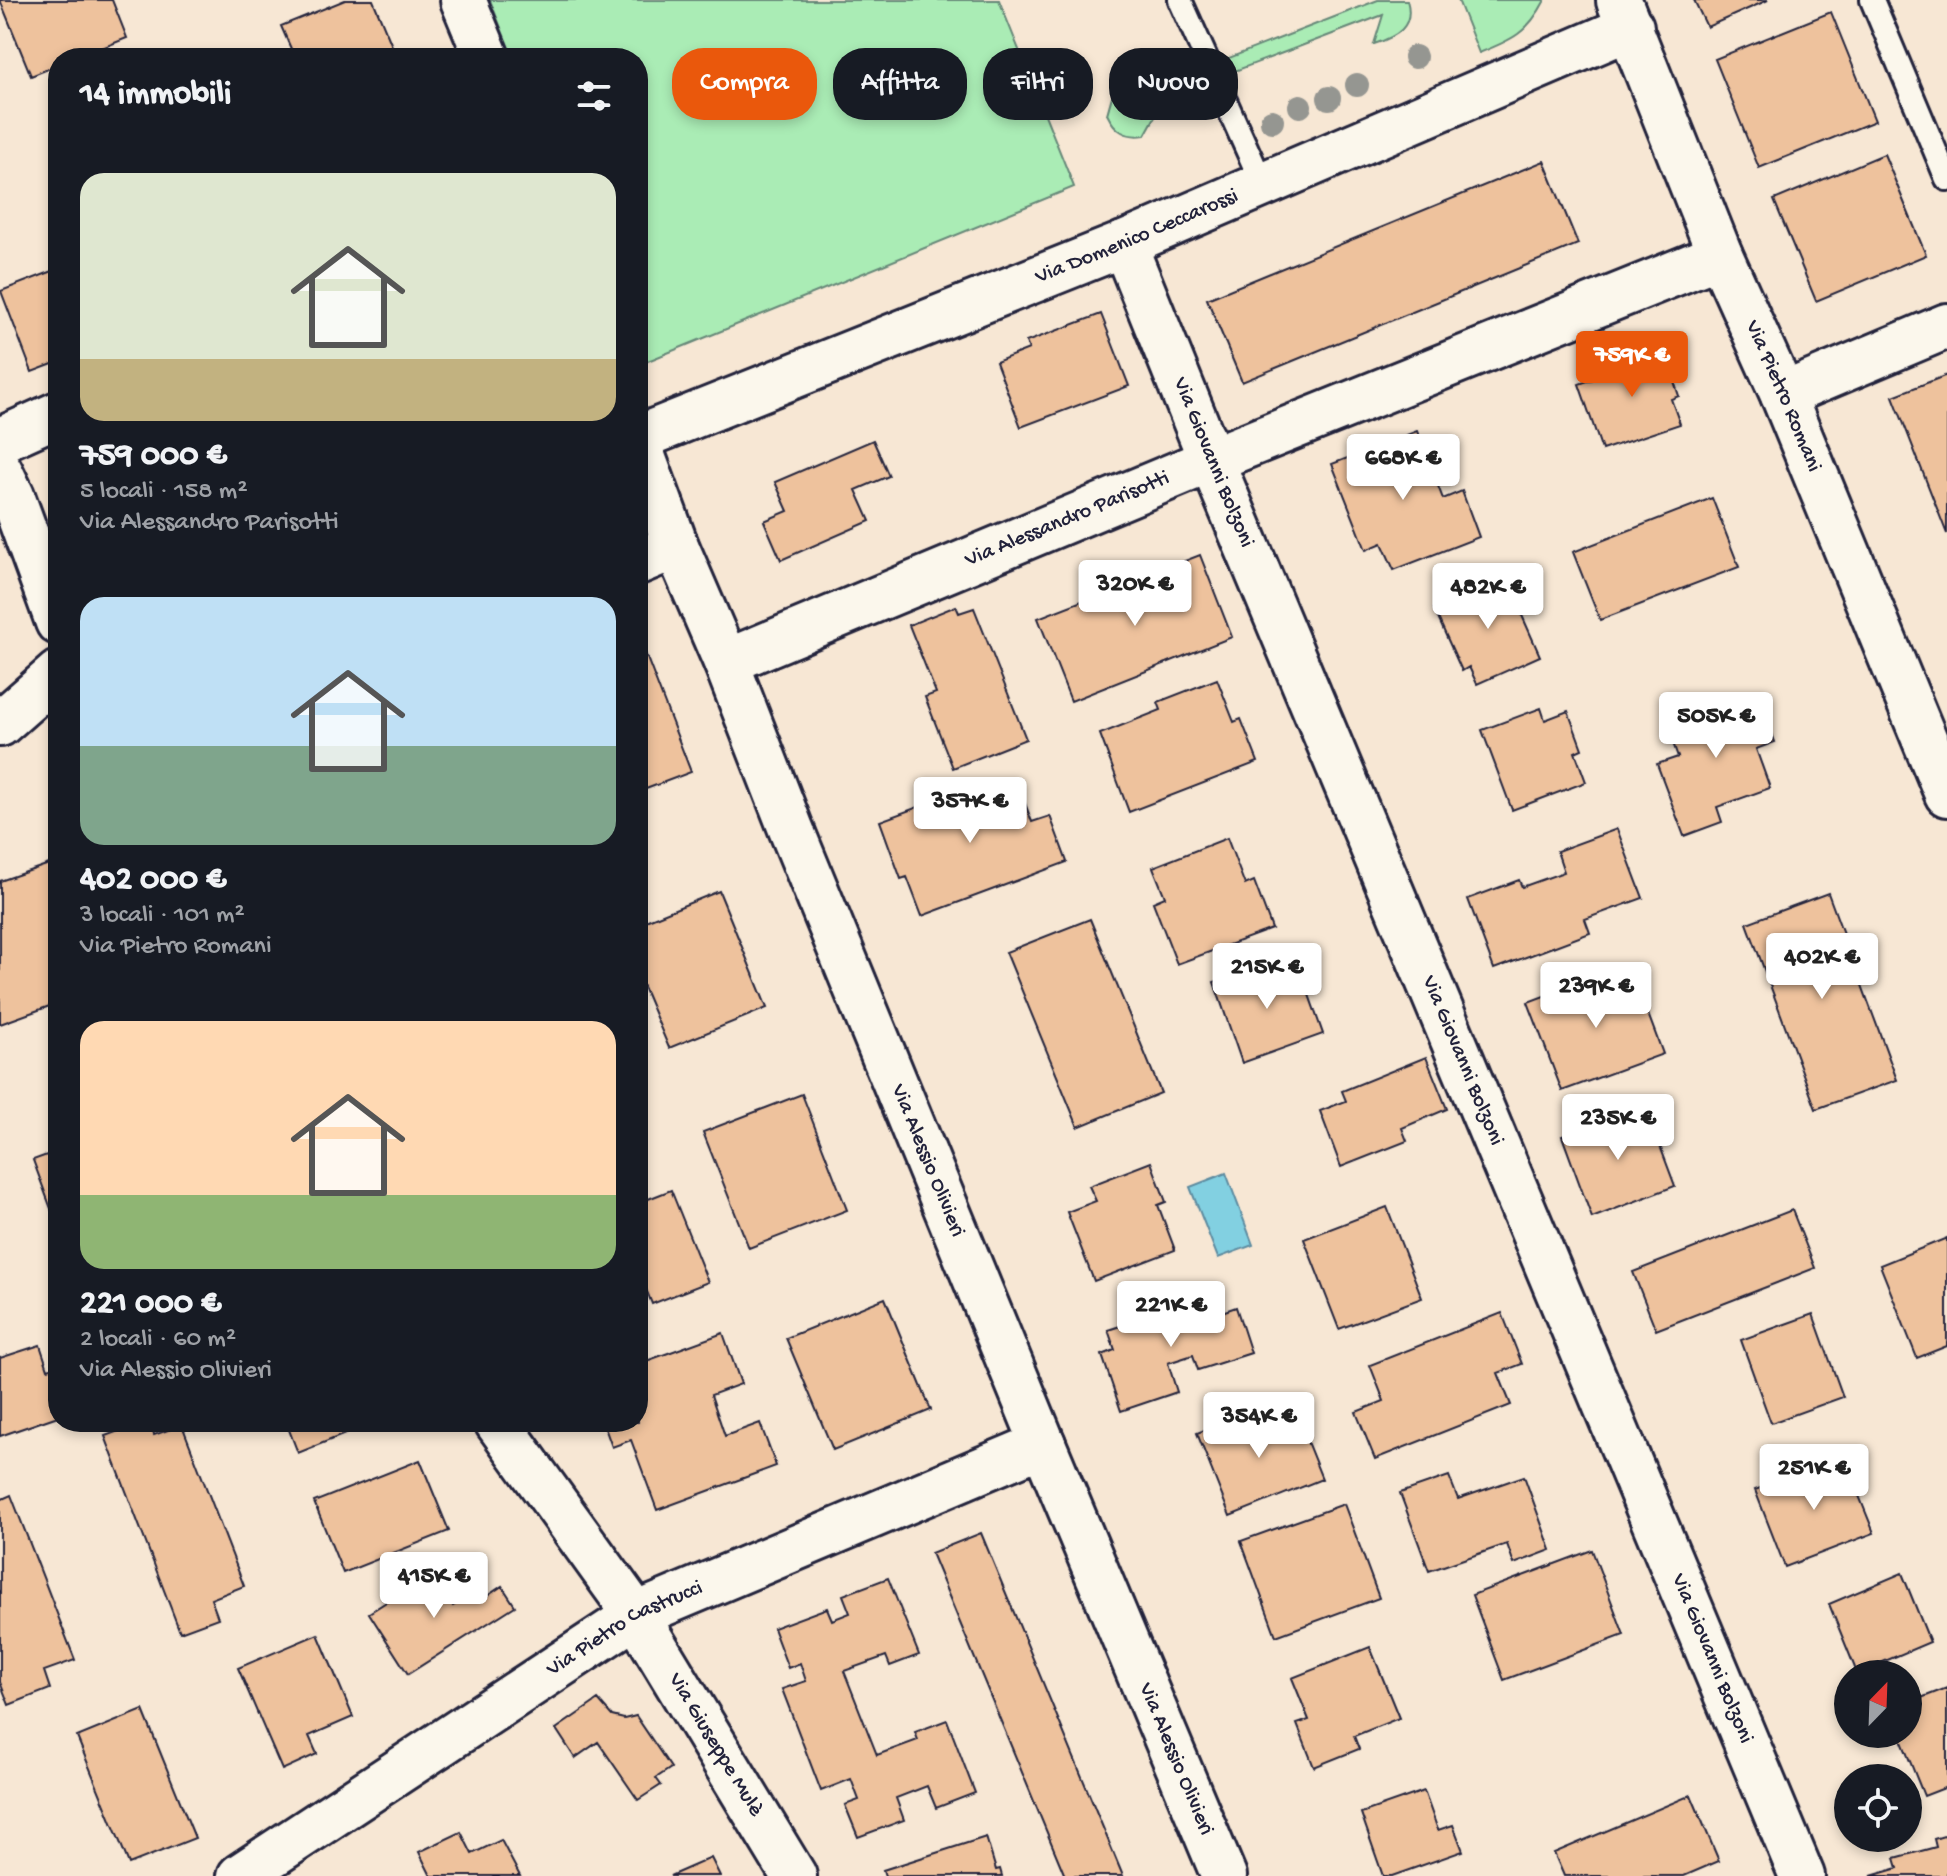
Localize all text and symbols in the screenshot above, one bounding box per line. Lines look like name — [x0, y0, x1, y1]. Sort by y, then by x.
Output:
chip: Compra — [672, 48, 817, 120]
chip: Affitta — [833, 48, 967, 120]
chip: Filtri — [983, 48, 1093, 120]
chip: Nuovo — [1109, 48, 1238, 120]
icon: filters — [572, 74, 616, 118]
text: 14 immobili — [80, 76, 231, 116]
street label: Via Domenico Ceccarossi — [1031, 184, 1243, 291]
icon: home — [276, 225, 420, 369]
street label: Via Pietro Romani — [1738, 316, 1826, 476]
pin: 759K € — [1567, 331, 1697, 399]
text: 759K € — [1594, 341, 1670, 372]
street label: Via Giovanni Bolzoni — [1166, 373, 1259, 552]
pin: 668K € — [1338, 434, 1468, 502]
text: 759 000 € — [80, 437, 227, 477]
text: 668K € — [1365, 444, 1441, 475]
street label: Via Alessandro Parisotti — [961, 466, 1174, 574]
text: 5 locali · 158 m² — [80, 477, 248, 508]
text: Via Alessandro Parisotti — [80, 508, 339, 539]
pin: 320K € — [1070, 560, 1200, 628]
pin: 482K € — [1423, 563, 1553, 631]
text: 320K € — [1097, 570, 1173, 601]
text: 482K € — [1450, 573, 1526, 604]
icon: home — [276, 649, 420, 793]
pin: 505K € — [1651, 692, 1781, 760]
text: 505K € — [1677, 702, 1755, 733]
pin: 357K € — [905, 777, 1035, 845]
text: 357K € — [932, 787, 1008, 818]
text: 402 000 € — [80, 861, 226, 901]
text: 3 locali · 101 m² — [80, 901, 245, 932]
text: Via Pietro Romani — [80, 932, 272, 963]
pin: 402K € — [1757, 933, 1887, 1001]
pin: 215K € — [1202, 943, 1332, 1011]
text: 402K € — [1784, 943, 1860, 974]
text: 215K € — [1231, 953, 1303, 984]
pin: 239K € — [1531, 962, 1661, 1030]
street label: Via Giovanni Bolzoni — [1415, 971, 1509, 1150]
text: 239K € — [1558, 972, 1634, 1003]
icon: home — [276, 1073, 420, 1217]
street label: Via Alessio Olivieri — [884, 1080, 970, 1241]
pin: 235K € — [1553, 1094, 1683, 1162]
text: 235K € — [1580, 1104, 1656, 1135]
pin: 221K € — [1106, 1281, 1236, 1349]
text: 221 000 € — [80, 1285, 221, 1325]
text: 221K € — [1135, 1291, 1207, 1322]
text: 2 locali · 60 m² — [80, 1325, 236, 1356]
text: Via Alessio Olivieri — [80, 1356, 272, 1387]
pin: 354K € — [1194, 1392, 1324, 1460]
text: 354K € — [1221, 1402, 1297, 1433]
pin: 251K € — [1749, 1444, 1879, 1512]
text: 251K € — [1778, 1454, 1850, 1485]
pin: 415K € — [369, 1552, 499, 1620]
text: 415K € — [398, 1562, 470, 1593]
street label: Via Giovanni Bolzoni — [1664, 1569, 1758, 1748]
street label: Via Pietro Castrucci — [541, 1575, 707, 1684]
north arrow — [1834, 1660, 1922, 1748]
map controls — [1834, 1660, 1922, 1852]
street label: Via Giuseppe Mulè — [661, 1668, 768, 1822]
street label: Via Alessio Olivieri — [1131, 1679, 1219, 1840]
button: locate — [1834, 1764, 1922, 1852]

